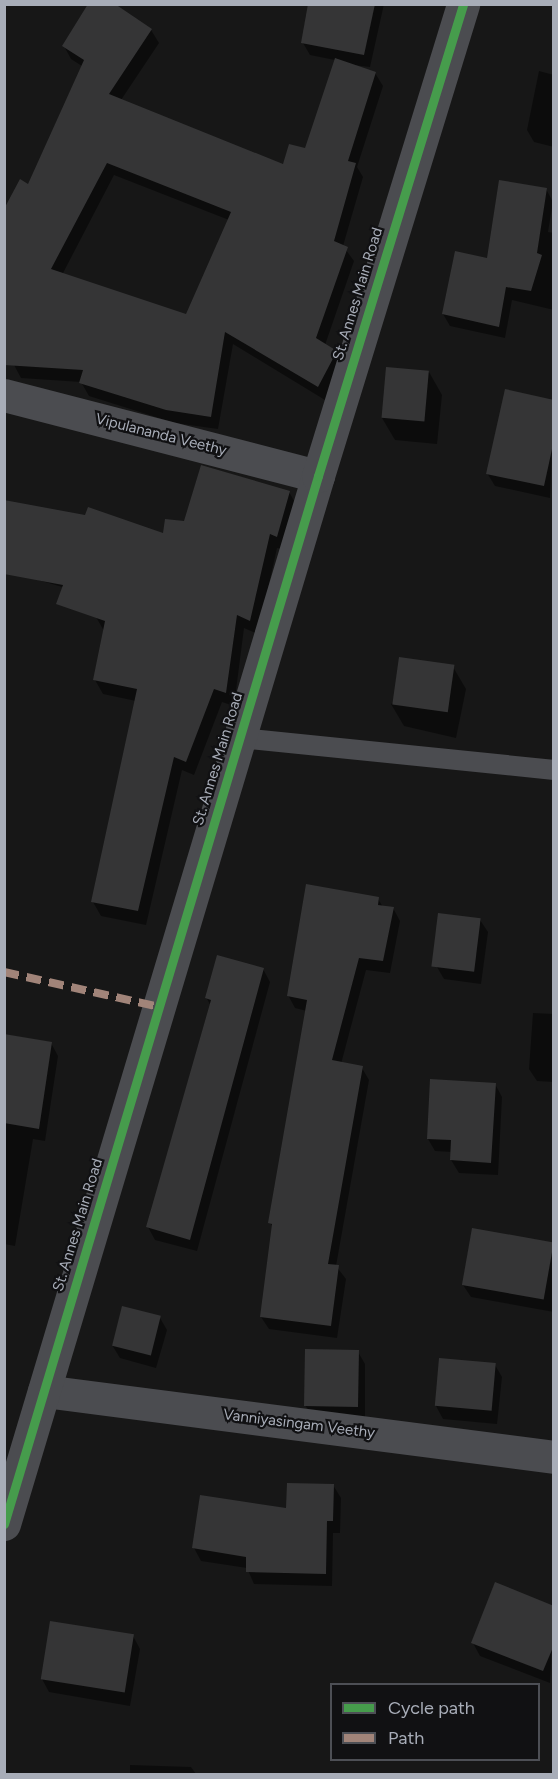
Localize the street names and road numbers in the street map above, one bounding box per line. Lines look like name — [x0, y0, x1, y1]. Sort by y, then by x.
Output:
street label: St. Annes Main Road — [329, 225, 387, 363]
street label: Vipulananda Veethy — [94, 410, 228, 460]
street label: St. Annes Main Road — [189, 690, 247, 828]
street label: St. Annes Main Road — [49, 1156, 107, 1294]
street label: Vanniyasingam Veethy — [222, 1406, 376, 1442]

